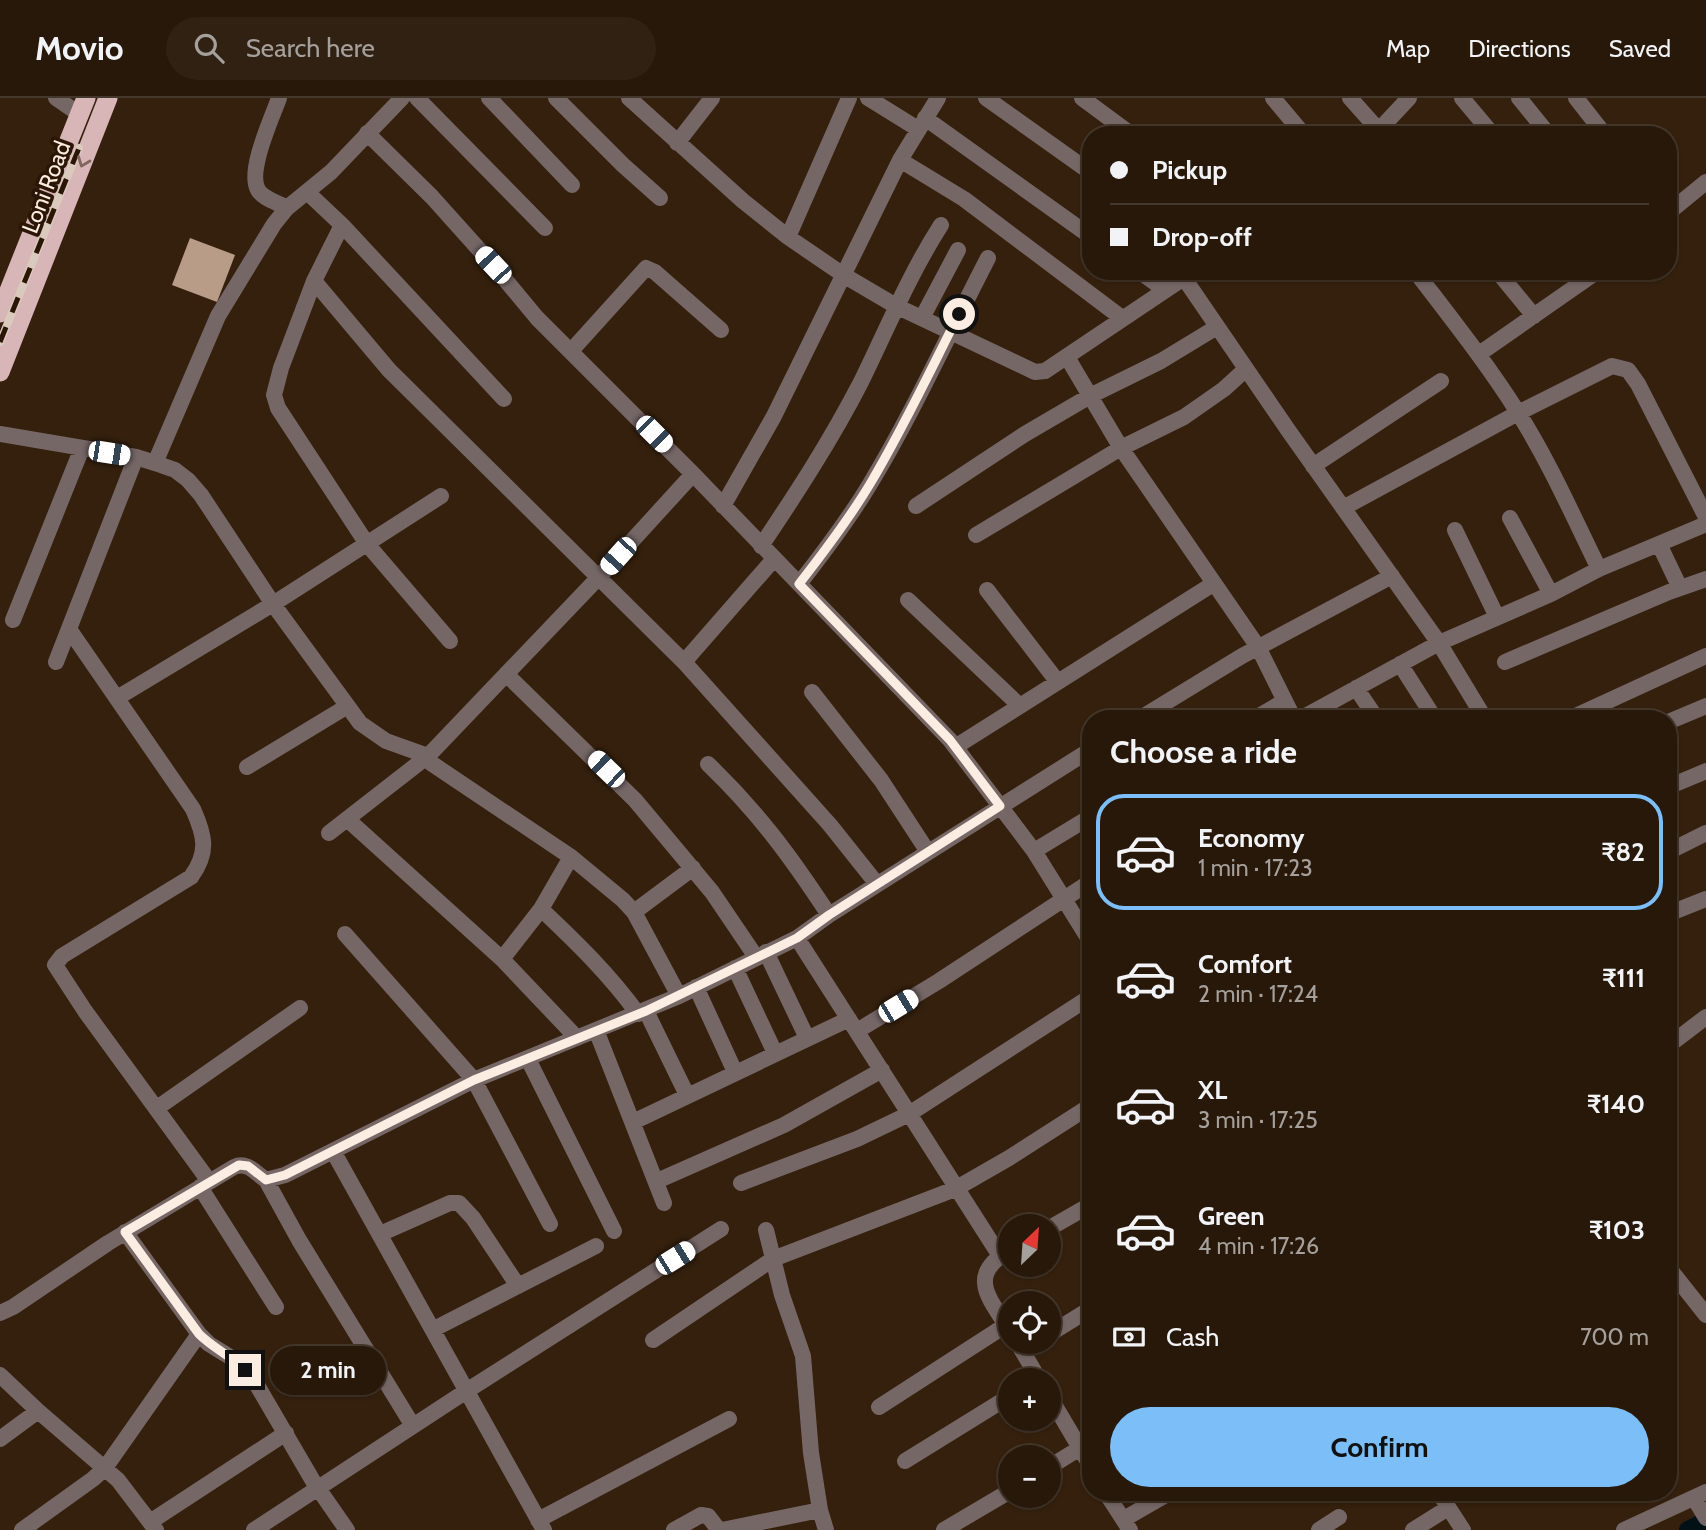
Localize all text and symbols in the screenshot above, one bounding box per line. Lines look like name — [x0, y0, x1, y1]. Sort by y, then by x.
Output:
search box — [166, 17, 656, 80]
text: Movio — [35, 28, 124, 68]
icon: search — [190, 29, 228, 67]
text: Search here — [246, 32, 375, 64]
text: Map — [1386, 34, 1430, 63]
text: Directions — [1468, 34, 1571, 63]
text: Saved — [1609, 34, 1671, 63]
street label: Loni Road — [16, 137, 76, 237]
text: Pickup — [1152, 154, 1227, 186]
one-way arrow — [77, 155, 91, 167]
text: Drop-off — [1152, 221, 1252, 253]
car — [471, 242, 516, 288]
route start — [943, 298, 975, 330]
car — [632, 412, 677, 456]
car — [87, 439, 132, 467]
car — [597, 533, 640, 579]
text: Choose a ride — [1110, 732, 1297, 771]
car — [584, 747, 629, 791]
icon: car — [1114, 821, 1177, 884]
text: Economy — [1198, 822, 1304, 854]
text: ₹82 — [1601, 836, 1645, 868]
text: 1 min · 17:23 — [1198, 854, 1313, 882]
icon: car — [1114, 947, 1177, 1010]
text: Comfort — [1198, 948, 1292, 980]
text: ₹111 — [1602, 962, 1645, 994]
text: 2 min · 17:24 — [1198, 980, 1318, 1008]
car — [875, 986, 922, 1026]
icon: car — [1114, 1073, 1177, 1136]
text: XL — [1198, 1074, 1227, 1106]
text: ₹140 — [1587, 1088, 1645, 1120]
text: 3 min · 17:25 — [1198, 1106, 1318, 1134]
icon: car — [1114, 1199, 1177, 1262]
text: Green — [1198, 1200, 1265, 1232]
north arrow — [998, 1214, 1060, 1278]
map controls — [998, 1214, 1061, 1508]
text: ₹103 — [1589, 1214, 1645, 1246]
text: 4 min · 17:26 — [1198, 1232, 1319, 1260]
car — [652, 1238, 699, 1278]
button: locate — [998, 1291, 1061, 1354]
icon: cash — [1110, 1318, 1148, 1356]
text: Cash — [1166, 1321, 1219, 1353]
text: 700 m — [1580, 1323, 1649, 1351]
callout: 2 min — [270, 1346, 385, 1394]
route end — [229, 1354, 261, 1386]
text: 2 min — [300, 1356, 356, 1384]
button: + — [998, 1368, 1061, 1431]
button: Confirm — [1110, 1407, 1649, 1487]
button: − — [998, 1445, 1061, 1508]

